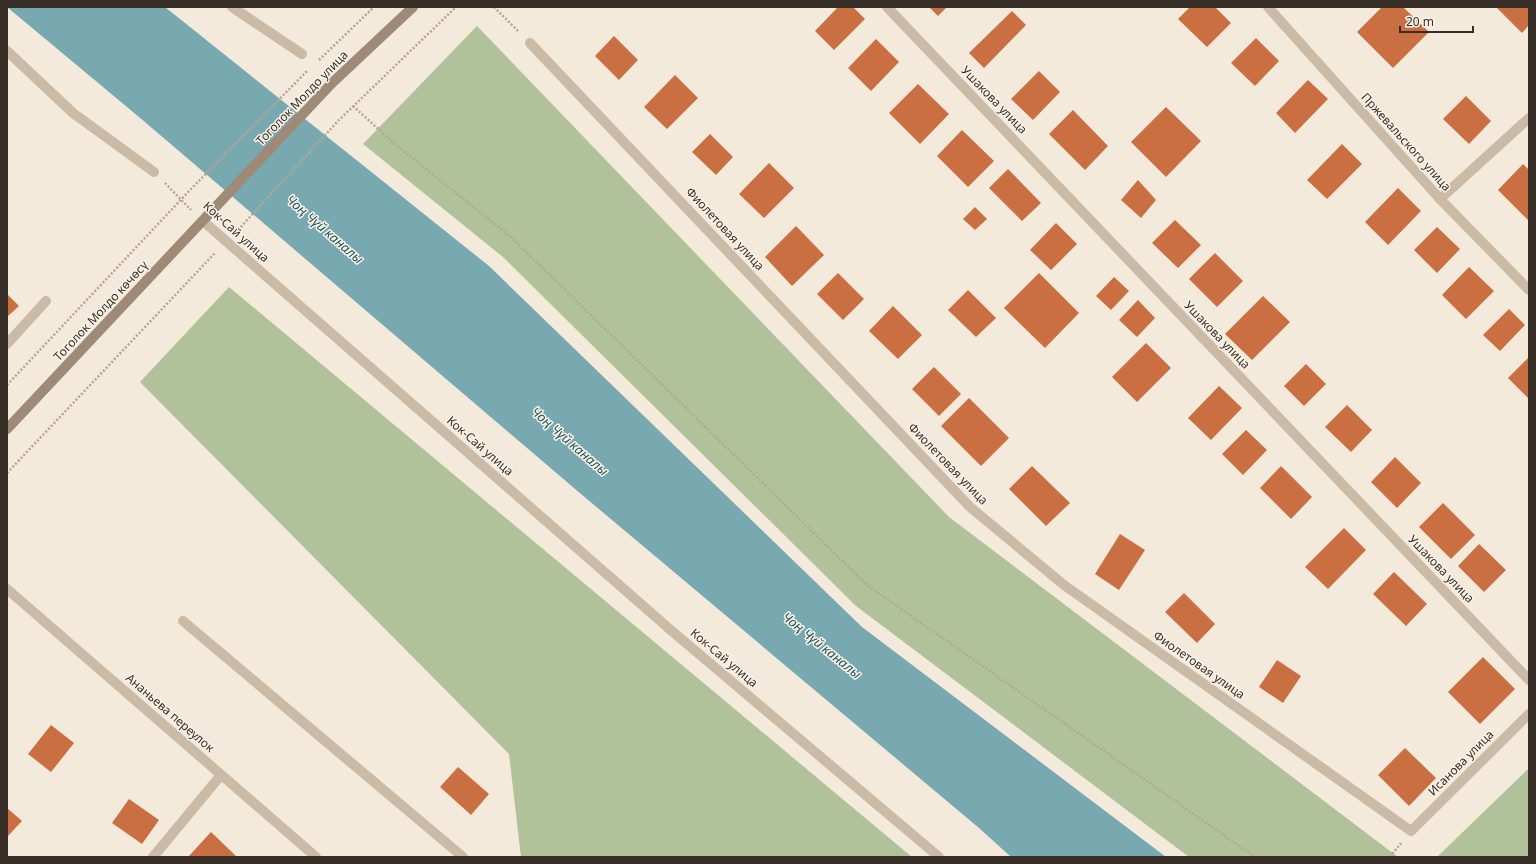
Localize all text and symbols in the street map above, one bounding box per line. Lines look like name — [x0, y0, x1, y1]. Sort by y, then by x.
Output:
scale bar — [1400, 8, 1473, 34]
text: 20 m — [1406, 13, 1434, 30]
street label: Тоголок Молдо улица — [252, 46, 351, 149]
street label: Ушакова улица — [958, 62, 1031, 137]
street label: Пржевальского улица — [1358, 89, 1455, 195]
street label: Фиолетовая улица — [682, 183, 768, 274]
water label: Чоң Чүй каналы — [283, 190, 368, 268]
street label: Кок-Сай улица — [200, 197, 273, 266]
street label: Тоголок Молдо көчөсү — [50, 256, 152, 365]
street label: Ушакова улица — [1181, 297, 1254, 372]
water label: Чоң Чүй каналы — [528, 402, 613, 480]
street label: Кок-Сай улица — [443, 412, 517, 479]
street label: Фиолетовая улица — [905, 419, 992, 508]
street label: Ушакова улица — [1405, 531, 1478, 606]
water label: Чоң Чүй каналы — [779, 608, 866, 683]
street label: Кок-Сай улица — [687, 624, 762, 691]
street label: Фиолетовая улица — [1150, 627, 1248, 703]
street label: Ананьева переулок — [122, 669, 219, 756]
street label: Исанова улица — [1424, 726, 1497, 799]

